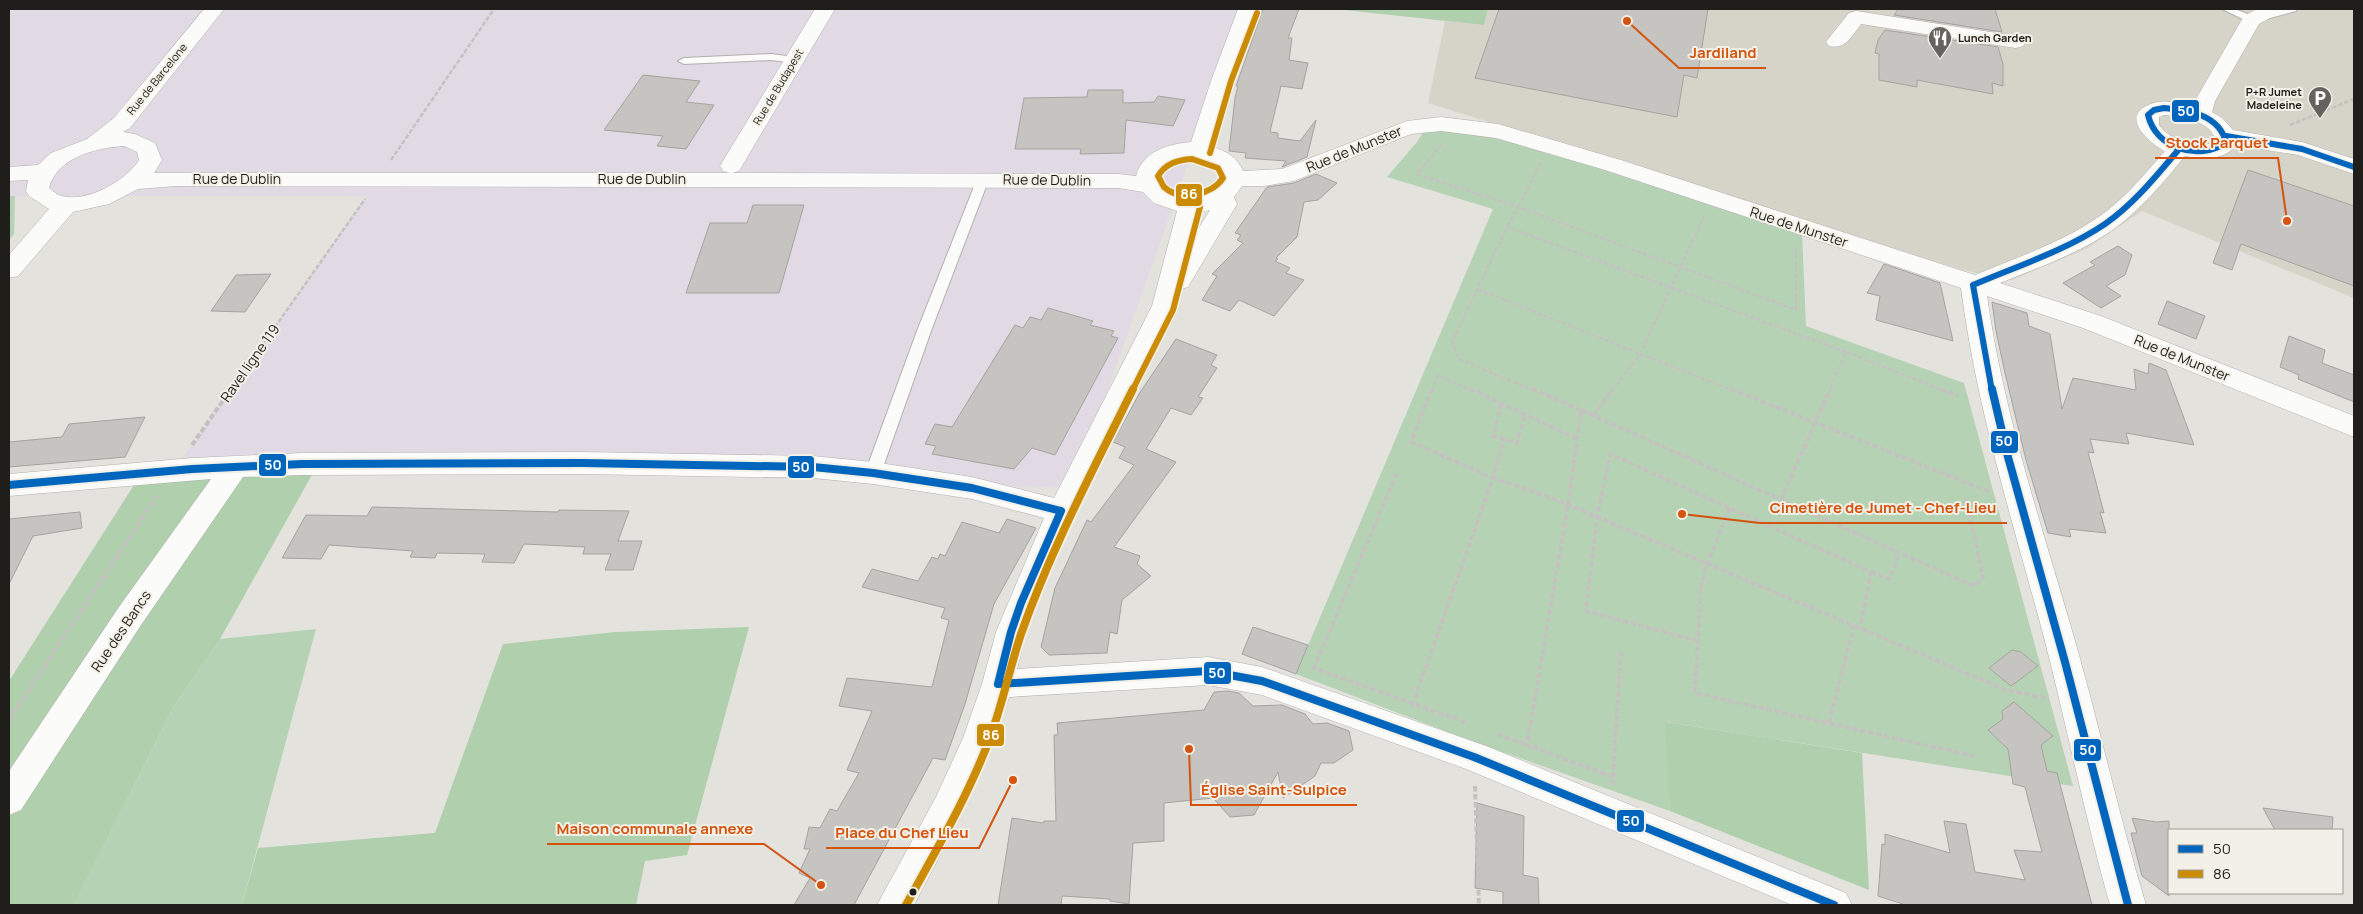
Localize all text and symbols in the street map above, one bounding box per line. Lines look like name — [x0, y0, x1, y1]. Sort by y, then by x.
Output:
restaurant icon: Lunch Garden — [1927, 25, 1953, 59]
place label: Lunch Garden — [1958, 30, 2032, 45]
callout: Jardiland — [1679, 38, 1766, 68]
street label: Rue de Barcelone — [123, 39, 191, 118]
text: Jardiland — [1690, 42, 1756, 63]
street label: Rue de Budapest — [749, 46, 806, 128]
place label: P+R Jumet Madeleine — [2246, 84, 2302, 112]
parking icon: P+R Jumet Madeleine — [2307, 85, 2333, 119]
line badge: 50 — [2171, 99, 2200, 123]
text: 50 — [2177, 101, 2195, 120]
street label: Rue de Munster — [1303, 121, 1405, 176]
callout: Stock Parquet — [2155, 128, 2278, 158]
text: Stock Parquet — [2165, 132, 2269, 153]
street label: Rue de Dublin — [193, 169, 281, 188]
street label: Rue de Dublin — [598, 169, 686, 188]
street label: Rue de Dublin — [1003, 169, 1091, 190]
line badge: 86 — [1175, 183, 1203, 207]
text: 86 — [1180, 184, 1198, 203]
street label: Rue de Munster — [1748, 202, 1850, 251]
street label: Ravel ligne 119 — [216, 320, 283, 405]
street label: Rue de Munster — [2131, 330, 2233, 385]
line badge: 50 — [1990, 430, 2019, 454]
text: 50 — [1995, 431, 2013, 450]
line badge: 50 — [258, 453, 287, 477]
text: 50 — [264, 455, 282, 474]
line badge: 50 — [787, 455, 815, 479]
text: 50 — [792, 457, 810, 476]
callout: Cimetière de Jumet - Chef-Lieu — [1760, 493, 2007, 523]
text: Cimetière de Jumet - Chef-Lieu — [1770, 497, 1996, 518]
street label: Rue des Bancs — [86, 586, 155, 675]
line badge: 50 — [1203, 661, 1232, 685]
text: 50 — [1208, 663, 1226, 682]
line badge: 86 — [976, 723, 1005, 747]
text: 86 — [982, 725, 1000, 744]
line badge: 50 — [2073, 738, 2102, 762]
text: 50 — [2079, 740, 2097, 759]
callout: Église Saint-Sulpice — [1191, 775, 1357, 805]
text: Église Saint-Sulpice — [1201, 779, 1347, 800]
line badge: 50 — [1616, 809, 1645, 833]
text: 50 — [1622, 811, 1640, 830]
callout: Maison communale annexe — [547, 814, 764, 844]
text: Maison communale annexe — [557, 818, 753, 839]
callout: Place du Chef Lieu — [826, 818, 979, 848]
text: Place du Chef Lieu — [835, 822, 969, 843]
legend — [2168, 829, 2343, 894]
text: 50 — [2213, 838, 2231, 859]
text: 86 — [2213, 863, 2231, 884]
unlabelled marker — [908, 887, 918, 897]

